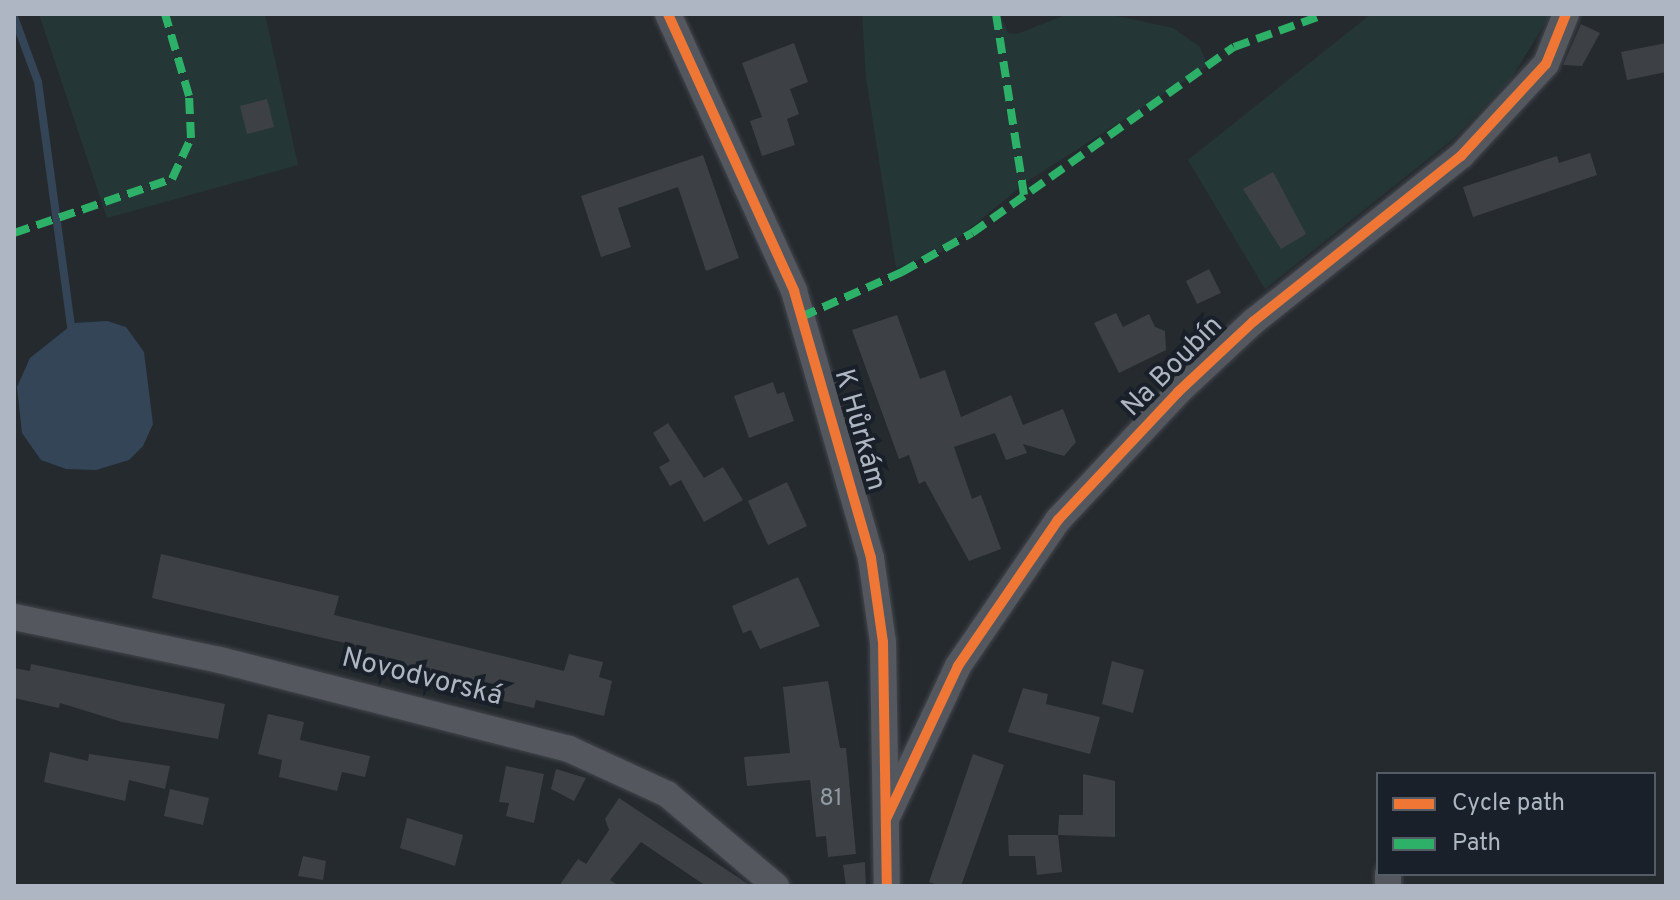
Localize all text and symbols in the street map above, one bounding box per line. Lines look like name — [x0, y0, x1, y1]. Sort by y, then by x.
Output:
street label: Na Boubín — [1116, 310, 1230, 424]
street label: K Hůrkám — [826, 365, 892, 495]
street label: Novodvorská — [338, 642, 506, 714]
legend — [1376, 772, 1656, 876]
house number: 81 — [819, 786, 843, 814]
text: Cycle path — [1452, 789, 1565, 819]
text: Path — [1452, 829, 1501, 859]

